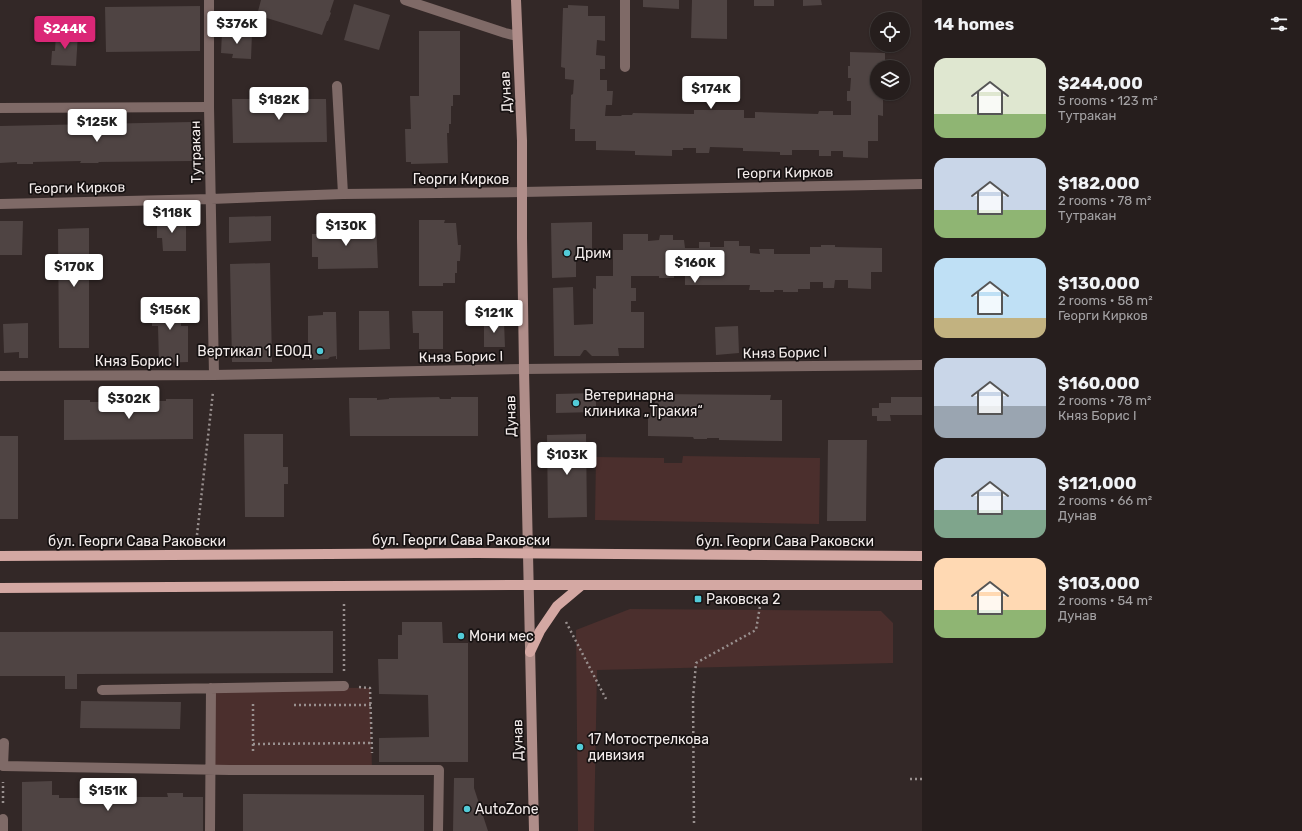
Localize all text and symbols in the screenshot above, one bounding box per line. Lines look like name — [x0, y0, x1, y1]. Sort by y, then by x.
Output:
pin: $376K — [209, 11, 265, 45]
map controls — [870, 12, 910, 100]
button: locate — [870, 12, 910, 52]
icon: filters — [1268, 13, 1290, 35]
text: 14 homes — [934, 14, 1014, 34]
pin: $244K — [37, 16, 93, 50]
text: $376K — [216, 16, 258, 31]
text: $244K — [43, 21, 87, 36]
button: layers — [870, 60, 910, 100]
street label: Дунав — [496, 71, 516, 113]
text: $244,000 — [1058, 73, 1143, 93]
icon: home — [966, 74, 1014, 122]
pin: $174K — [683, 76, 739, 110]
text: $174K — [691, 81, 731, 96]
pin: $182K — [251, 87, 307, 121]
text: $182K — [258, 92, 300, 107]
text: 5 rooms · 123 m² — [1058, 93, 1158, 108]
text: Тутракан — [1058, 108, 1116, 123]
pin: $125K — [69, 109, 125, 143]
text: $125K — [77, 114, 117, 129]
street label: Тутракан — [187, 120, 205, 184]
street label: Георги Кирков — [737, 164, 834, 182]
street label: Георги Кирков — [413, 171, 509, 188]
text: $182,000 — [1058, 173, 1140, 193]
icon: home — [966, 174, 1014, 222]
street label: Георги Кирков — [29, 179, 126, 197]
text: 2 rooms · 78 m² — [1058, 193, 1152, 208]
pin: $118K — [144, 200, 200, 234]
text: $118K — [152, 205, 192, 220]
text: Тутракан — [1058, 208, 1116, 223]
pin: $130K — [318, 213, 374, 247]
text: $130K — [325, 218, 367, 233]
place label: Дрим — [575, 245, 611, 262]
marker: Дрим — [562, 248, 572, 258]
pin: $160K — [667, 250, 723, 284]
pin: $170K — [46, 254, 102, 288]
text: $160K — [674, 255, 716, 270]
text: $170K — [54, 259, 94, 274]
text: $130,000 — [1058, 273, 1140, 293]
icon: home — [966, 274, 1014, 322]
text: 2 rooms · 58 m² — [1058, 293, 1153, 308]
pin: $156K — [142, 297, 198, 331]
pin: $121K — [466, 300, 522, 334]
text: $156K — [150, 302, 190, 317]
text: $121K — [475, 305, 513, 320]
text: Георги Кирков — [1058, 308, 1148, 323]
place label: Вертикал 1 ЕООД — [197, 343, 312, 360]
street label: Княз Борис I — [743, 344, 827, 362]
marker: Вертикал 1 ЕООД — [315, 346, 325, 356]
street label: Княз Борис I — [419, 348, 503, 366]
street label: Княз Борис I — [95, 353, 179, 370]
text: $160,000 — [1058, 373, 1140, 393]
icon: home — [966, 374, 1014, 422]
pin: $302K — [101, 386, 157, 420]
place label: Ветеринарна клиника „Тракия“ — [584, 387, 703, 420]
text: $302K — [107, 391, 151, 406]
text: 2 rooms · 78 m² — [1058, 393, 1152, 408]
street label: Дунав — [502, 395, 520, 437]
marker: Ветеринарна клиника „Тракия“ — [571, 398, 581, 408]
text: Княз Борис I — [1058, 408, 1137, 423]
pin: $103K — [539, 442, 595, 476]
text: $103K — [546, 447, 588, 462]
text: $121,000 — [1058, 473, 1137, 493]
icon: home — [966, 474, 1014, 522]
text: 2 rooms · 66 m² — [1058, 493, 1152, 508]
text: Дунав — [1058, 508, 1097, 523]
street label: бул. Георги Сава Раковски — [372, 532, 550, 549]
street label: бул. Георги Сава Раковски — [48, 533, 226, 550]
street label: бул. Георги Сава Раковски — [696, 533, 874, 550]
text: $103,000 — [1058, 573, 1140, 593]
icon: home — [966, 574, 1014, 622]
place label: Раковска 2 — [706, 591, 780, 608]
text: 2 rooms · 54 m² — [1058, 593, 1152, 608]
marker: Раковска 2 — [693, 594, 703, 604]
text: Дунав — [1058, 608, 1097, 623]
place label: Мони мес — [469, 628, 534, 645]
marker: Мони мес — [456, 631, 466, 641]
street label: Дунав — [509, 719, 527, 761]
place label: 17 Мотострелкова дивизия — [588, 731, 709, 764]
marker: 17 Мотострелкова дивизия — [575, 742, 585, 752]
pin: $151K — [80, 778, 136, 812]
text: $151K — [89, 783, 127, 798]
place label: AutoZone — [475, 801, 539, 818]
marker: AutoZone — [462, 804, 472, 814]

